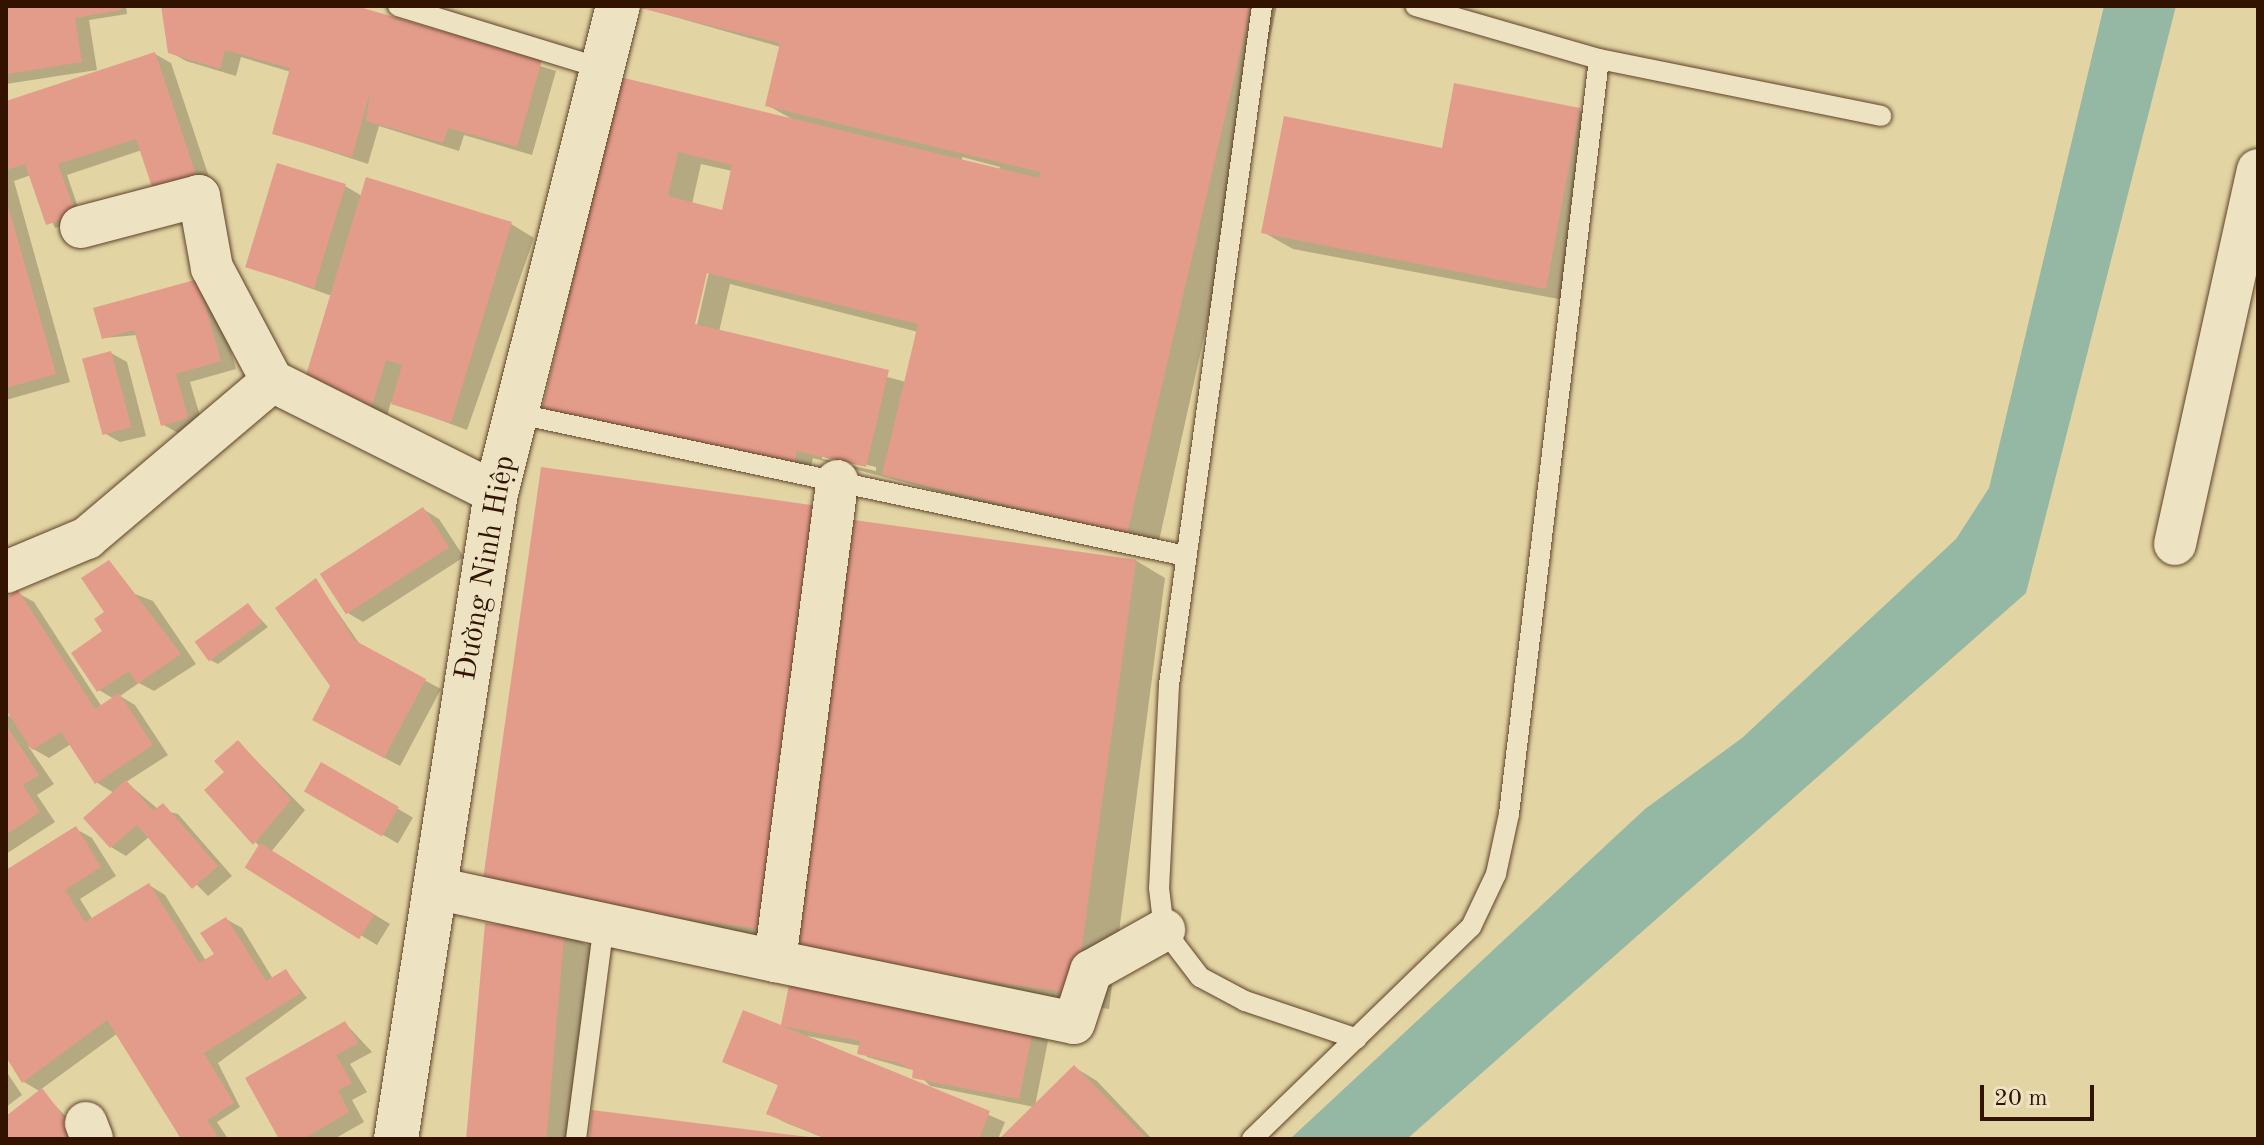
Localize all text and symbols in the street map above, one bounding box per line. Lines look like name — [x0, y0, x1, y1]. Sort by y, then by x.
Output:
street label: Đường Ninh Hiệp — [448, 453, 524, 683]
scale bar — [1984, 1069, 2098, 1119]
text: 20 m — [1994, 1087, 2048, 1111]

